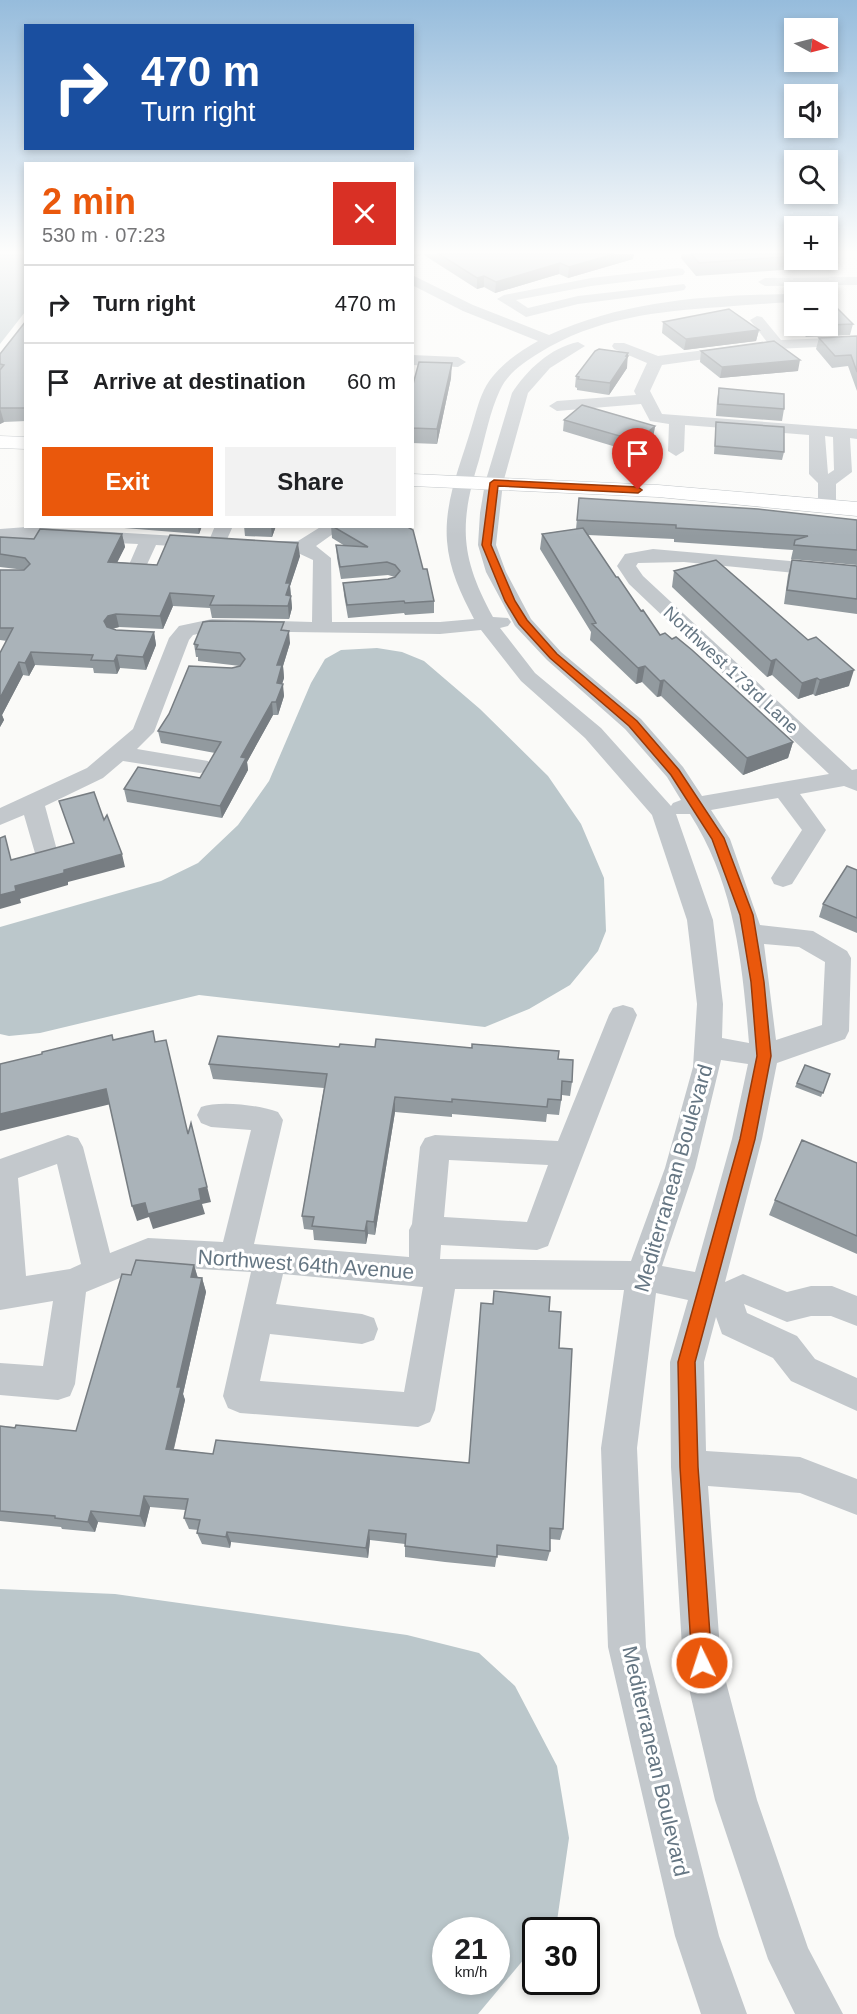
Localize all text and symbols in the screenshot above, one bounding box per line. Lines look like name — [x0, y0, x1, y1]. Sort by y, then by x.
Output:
north arrow — [784, 18, 838, 72]
map controls — [784, 18, 838, 336]
icon: right — [42, 48, 120, 126]
text: 470 m — [141, 48, 260, 95]
button: sound — [784, 84, 838, 138]
text: Turn right — [141, 97, 256, 127]
button: search — [784, 150, 838, 204]
text: 2 min — [42, 181, 136, 222]
button: close — [333, 182, 396, 245]
button: + — [784, 216, 838, 270]
text: 530 m · 07:23 — [42, 224, 165, 246]
button: − — [784, 282, 838, 336]
icon: right — [42, 288, 75, 321]
text: Turn right — [93, 291, 195, 316]
text: 470 m — [335, 291, 396, 316]
icon: arrive — [42, 366, 75, 399]
text: Arrive at destination — [93, 369, 306, 394]
text: 60 m — [347, 369, 396, 394]
pin — [612, 428, 663, 490]
icon: arrive — [621, 437, 654, 470]
button: Exit — [42, 447, 213, 516]
button: Share — [225, 447, 396, 516]
street label: Northwest 173rd Lane — [659, 602, 803, 738]
street label: Mediterranean Boulevard — [629, 1061, 717, 1295]
street label: Northwest 64th Avenue — [197, 1245, 415, 1283]
position arrow — [670, 1631, 734, 1695]
street label: Mediterranean Boulevard — [618, 1644, 694, 1878]
speed limit sign: 30 — [522, 1917, 600, 1995]
text: 21 — [454, 1932, 488, 1965]
text: km/h — [455, 1963, 487, 1980]

